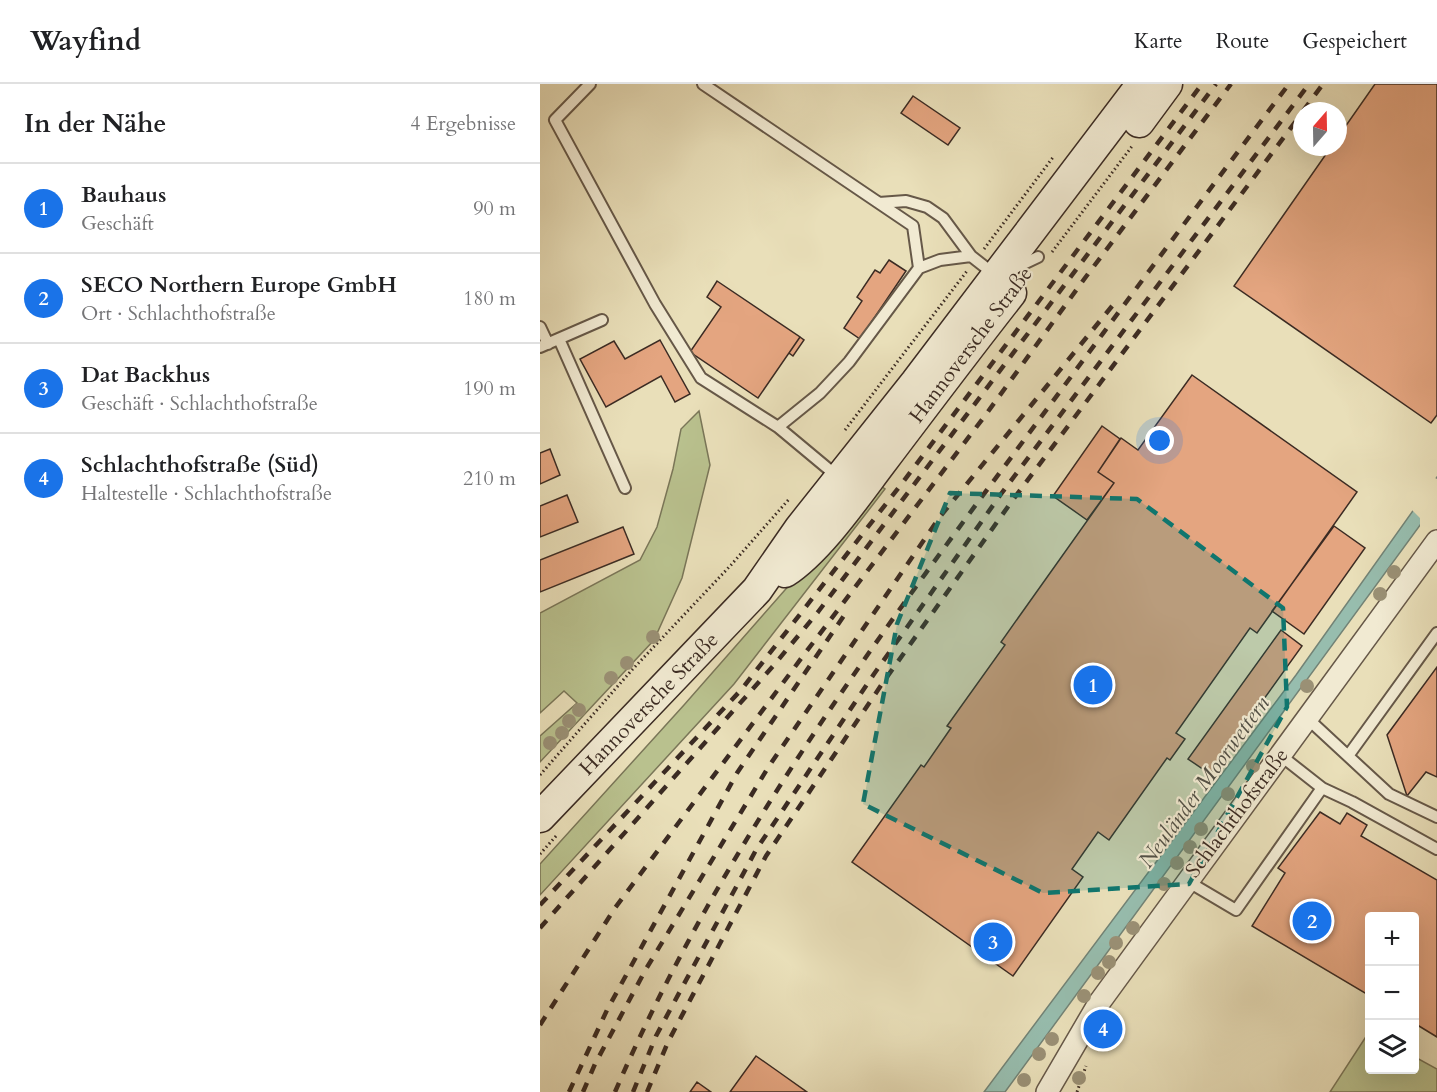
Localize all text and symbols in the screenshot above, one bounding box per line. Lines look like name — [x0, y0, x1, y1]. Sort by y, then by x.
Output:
text: Wayfind — [30, 22, 141, 60]
text: Karte — [1134, 27, 1183, 56]
text: Route — [1216, 27, 1269, 56]
text: Gespeichert — [1302, 27, 1407, 56]
north arrow — [1293, 102, 1347, 156]
text: In der Nähe — [24, 106, 166, 141]
text: 4 Ergebnisse — [410, 110, 516, 137]
text: Bauhaus — [81, 180, 166, 210]
text: 1 — [38, 195, 49, 222]
text: 90 m — [473, 195, 516, 222]
text: Geschäft — [81, 210, 154, 237]
street label: Hannoversche Straße — [903, 261, 1039, 429]
text: SECO Northern Europe GmbH — [81, 270, 397, 300]
text: 2 — [38, 285, 49, 312]
text: 180 m — [463, 285, 516, 312]
text: Ort · Schlachthofstraße — [81, 300, 276, 327]
text: Dat Backhus — [81, 360, 210, 390]
text: 3 — [38, 375, 49, 402]
text: 190 m — [463, 375, 516, 402]
text: Geschäft · Schlachthofstraße — [81, 390, 318, 417]
your location — [1145, 426, 1174, 455]
text: Schlachthofstraße (Süd) — [81, 450, 319, 480]
text: 4 — [38, 465, 49, 492]
text: 210 m — [463, 465, 516, 492]
text: Haltestelle · Schlachthofstraße — [81, 480, 332, 507]
street label: Hannoversche Straße — [573, 626, 725, 782]
pin: 1 — [1074, 662, 1112, 708]
water label: Neuländer Moorwettern — [1131, 690, 1277, 874]
street label: Schlachthofstraße — [1179, 742, 1295, 884]
pin: 2 — [1292, 898, 1332, 944]
map controls — [1365, 912, 1419, 1074]
button: + — [1365, 912, 1419, 966]
pin: 3 — [974, 920, 1012, 964]
button: − — [1365, 966, 1419, 1020]
pin: 4 — [1084, 1006, 1122, 1052]
button: layers — [1365, 1020, 1419, 1074]

